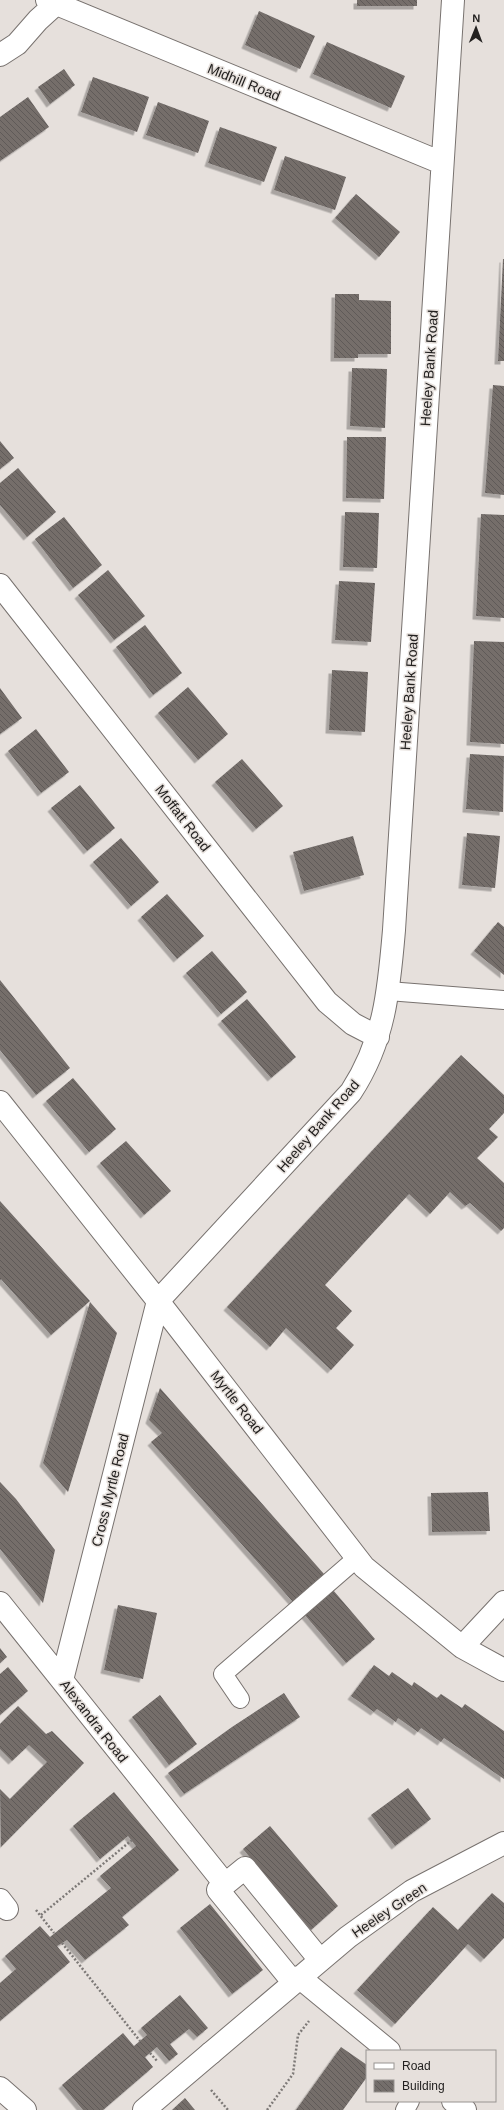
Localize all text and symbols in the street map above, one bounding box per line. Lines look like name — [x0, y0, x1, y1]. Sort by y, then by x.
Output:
north arrow — [456, 8, 496, 48]
text: N — [472, 12, 480, 24]
street label: Midhill Road — [205, 60, 283, 104]
street label: Heeley Bank Road — [417, 309, 441, 427]
street label: Heeley Bank Road — [397, 633, 421, 751]
street label: Moffatt Road — [152, 782, 214, 854]
street label: Heeley Bank Road — [274, 1077, 362, 1175]
street label: Myrtle Road — [207, 1367, 267, 1437]
street label: Cross Myrtle Road — [88, 1432, 132, 1548]
street label: Alexandra Road — [57, 1677, 131, 1765]
street label: Heeley Green — [349, 1879, 429, 1941]
legend — [366, 2050, 496, 2102]
text: Road — [402, 2059, 431, 2073]
text: Building — [402, 2079, 445, 2093]

